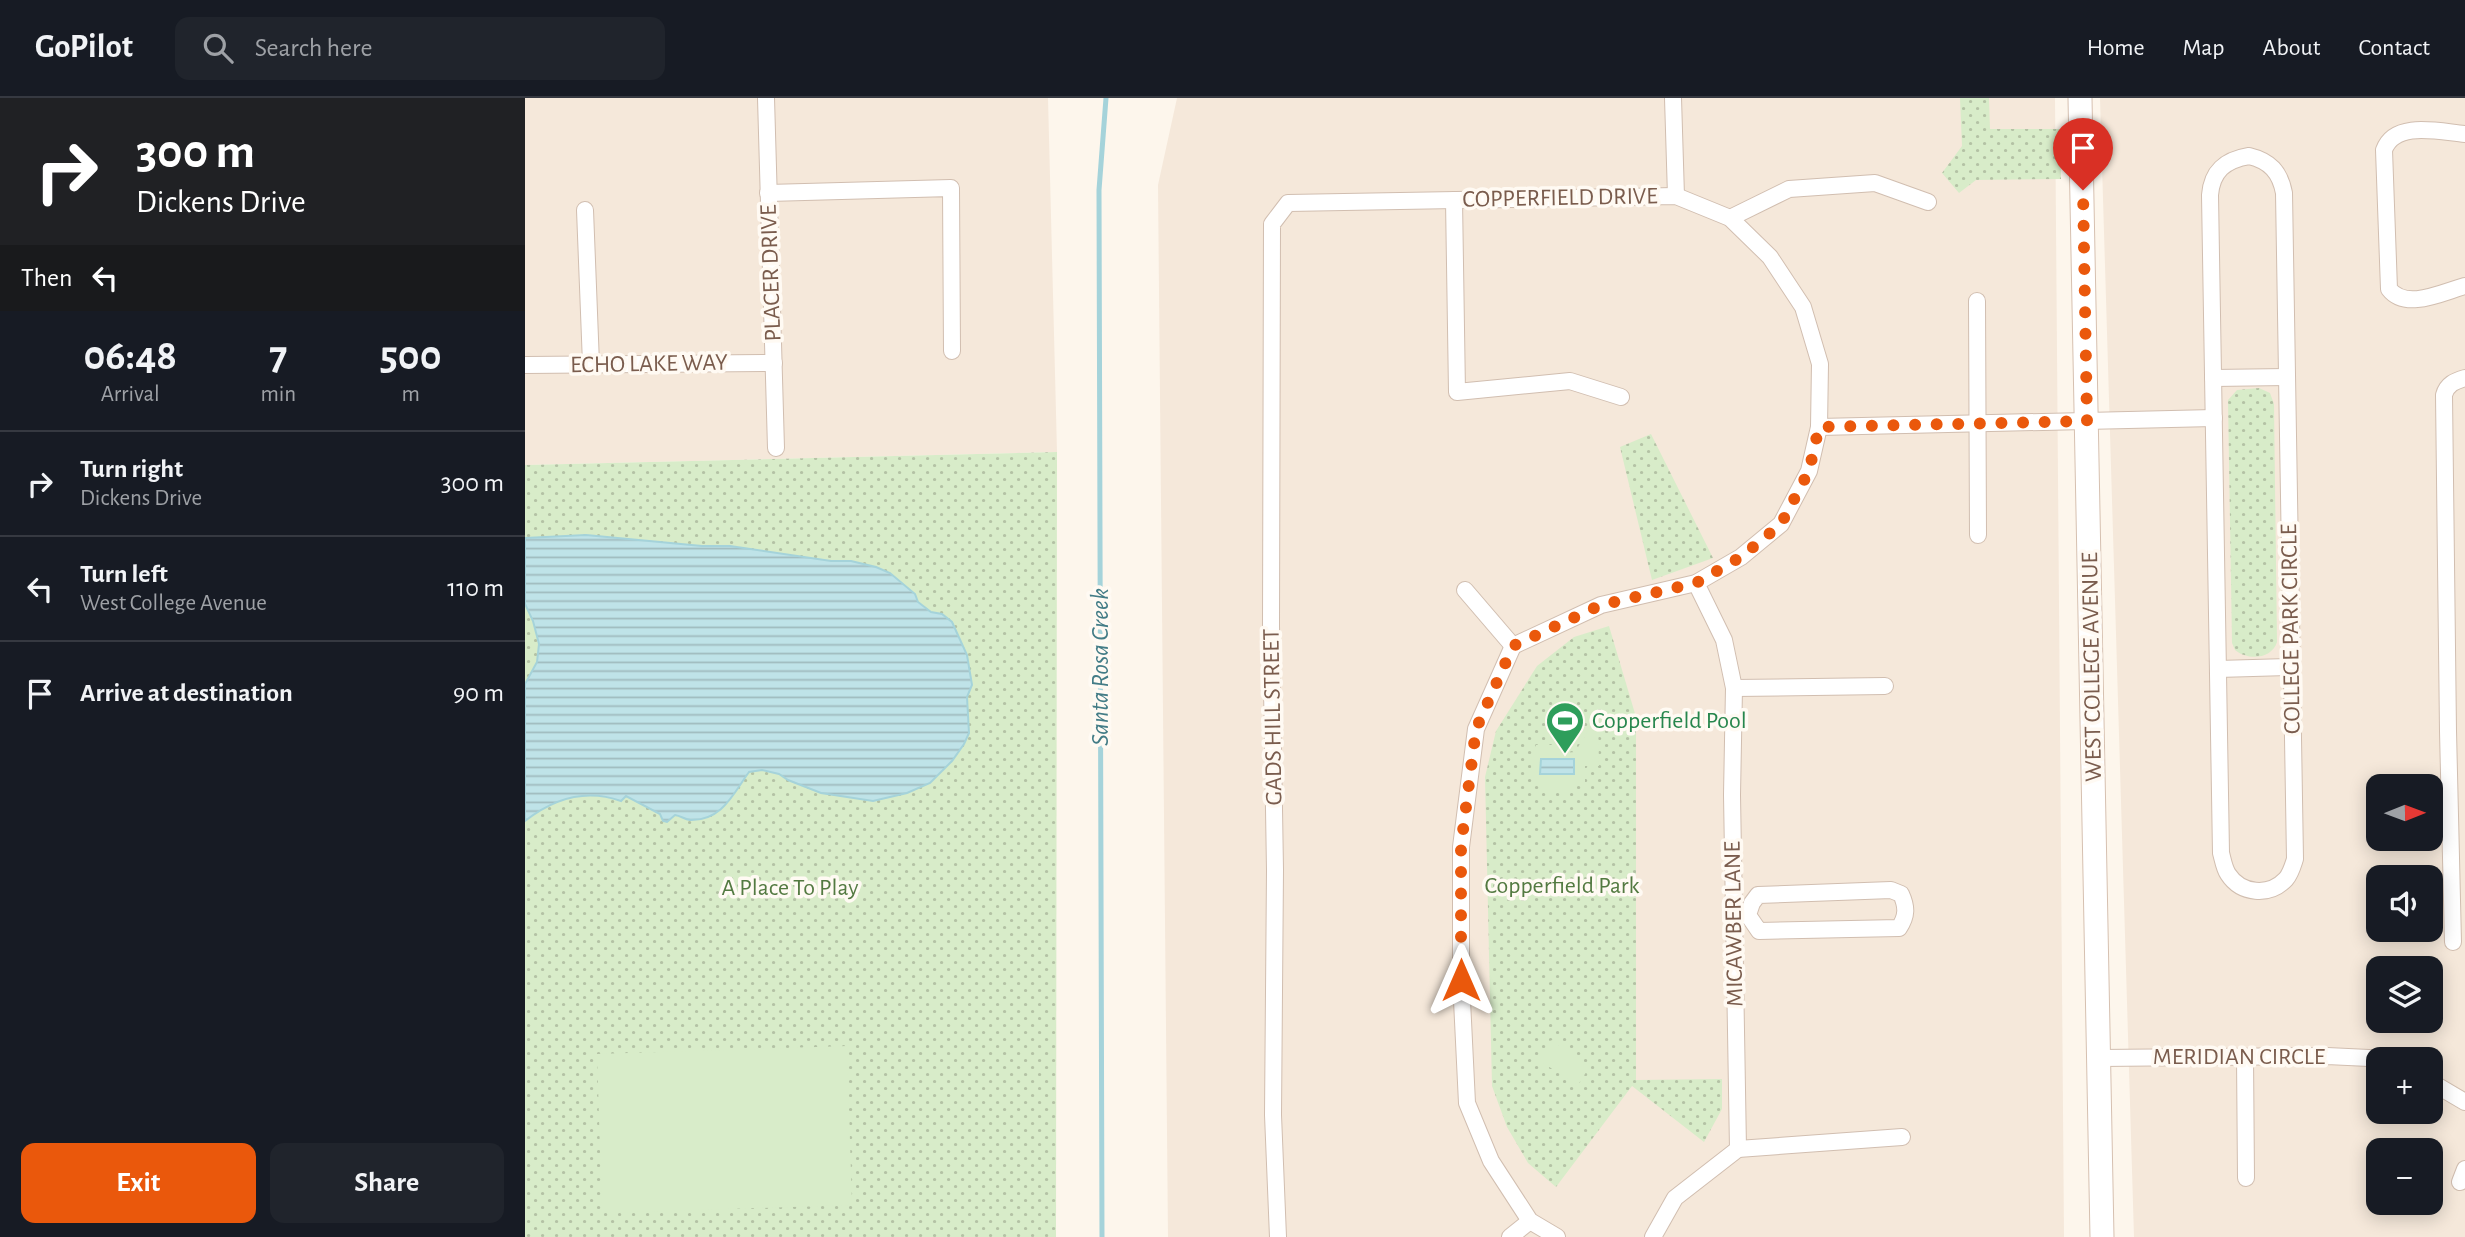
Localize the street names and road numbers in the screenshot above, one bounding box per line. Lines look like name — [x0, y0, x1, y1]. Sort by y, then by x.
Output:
street label: COPPERFIELD DRIVE — [1462, 184, 1658, 212]
street label: PLACER DRIVE — [757, 204, 785, 342]
street label: ECHO LAKE WAY — [570, 351, 728, 377]
street label: COLLEGE PARK CIRCLE — [2277, 523, 2305, 734]
street label: WEST COLLEGE AVENUE — [2078, 551, 2106, 782]
street label: GADS HILL STREET — [1259, 628, 1287, 806]
street label: MICAWBER LANE — [1721, 840, 1747, 1007]
street label: MERIDIAN CIRCLE — [2153, 1045, 2326, 1069]

